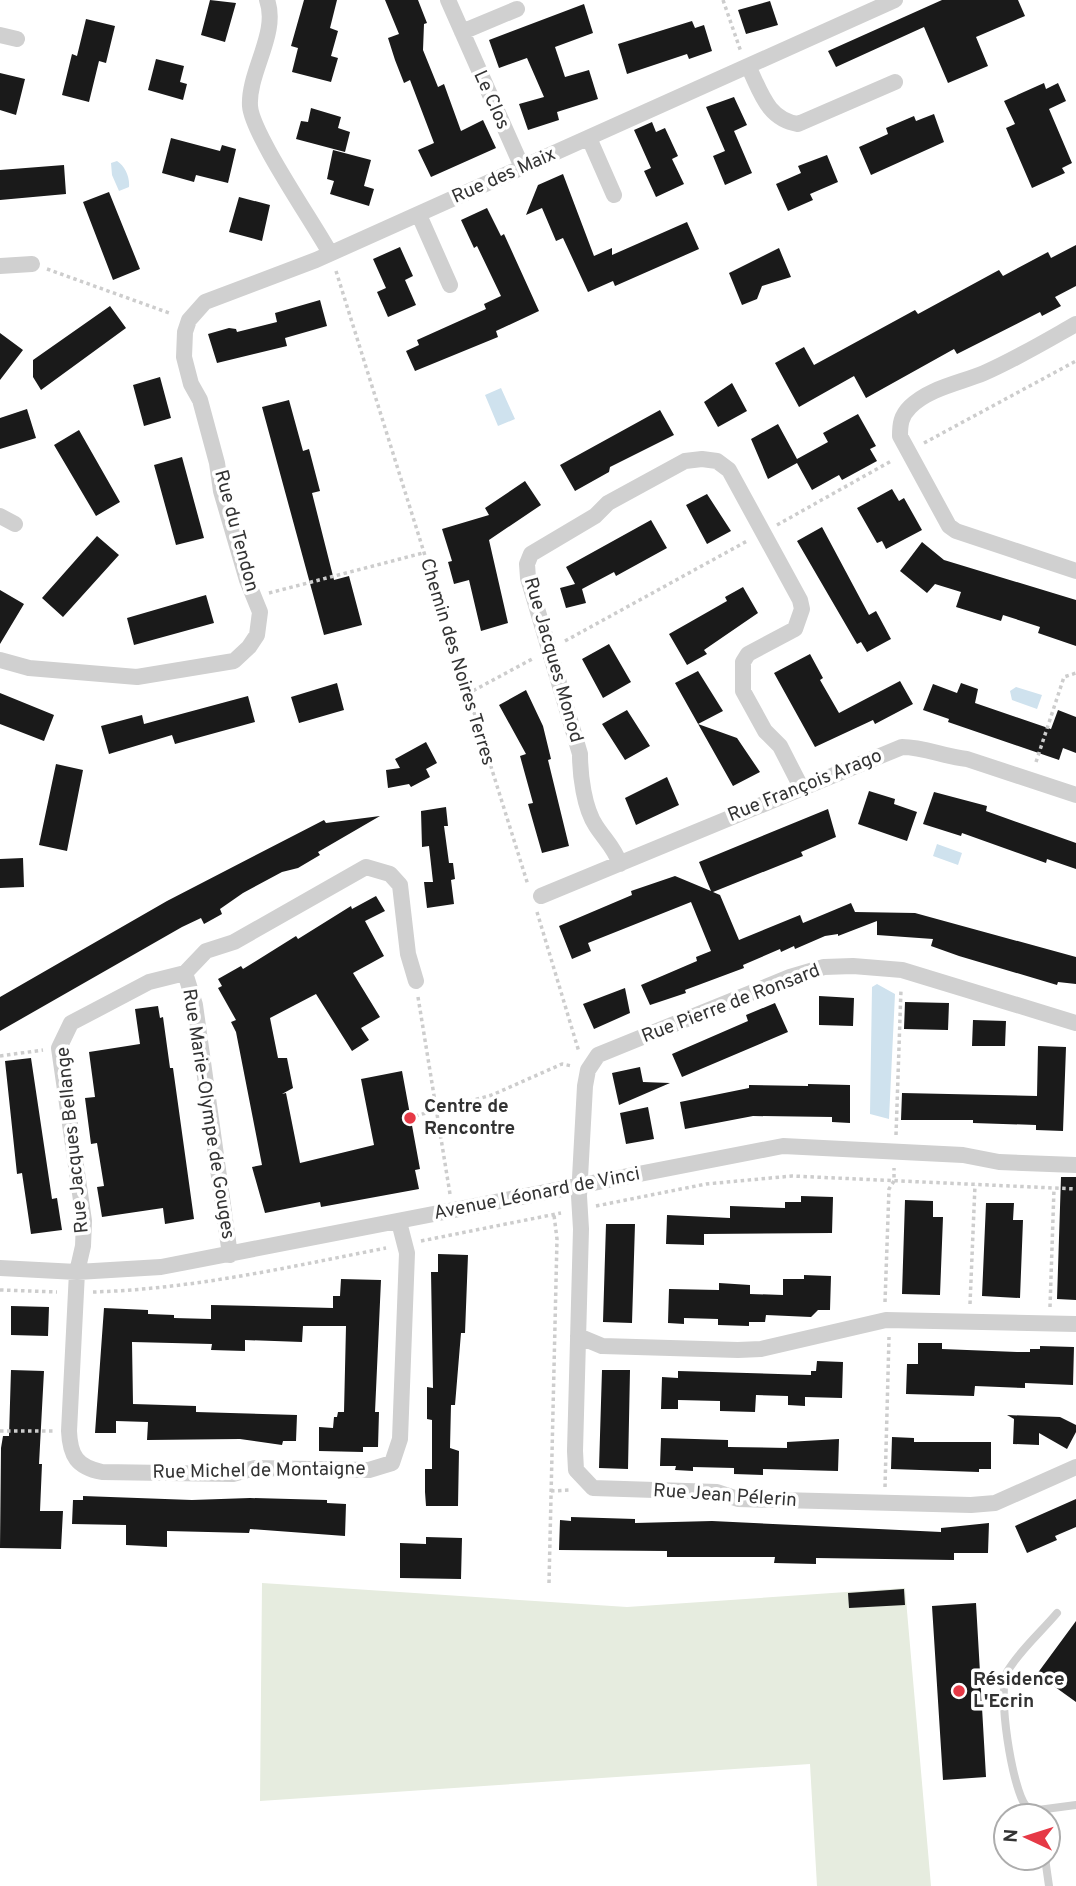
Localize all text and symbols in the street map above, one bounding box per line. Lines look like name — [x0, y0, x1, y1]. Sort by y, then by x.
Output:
street label: Le Clos — [467, 67, 515, 133]
street label: Rue des Maix — [448, 142, 560, 210]
street label: Rue du Tendon — [208, 467, 264, 595]
street label: Chemin des Noires Terres — [414, 556, 500, 768]
street label: Rue Jacques Monod — [518, 574, 588, 746]
street label: Rue François Arago — [724, 744, 886, 828]
street label: Rue Pierre de Ronsard — [638, 959, 824, 1049]
street label: Rue Marie-Olympe de Gouges — [176, 987, 240, 1241]
street label: Rue Jacques Bellange — [51, 1046, 95, 1234]
place label: Centre de Rencontre — [424, 1095, 515, 1141]
marker: Centre de Rencontre — [402, 1110, 418, 1126]
street label: Avenue Léonard de Vinci — [432, 1162, 642, 1226]
street label: Rue Michel de Montaigne — [152, 1457, 366, 1485]
street label: Rue Jean Pélerin — [652, 1479, 798, 1513]
place label: Résidence L'Ecrin — [973, 1668, 1065, 1714]
marker: Résidence L'Ecrin — [951, 1683, 967, 1699]
north arrow — [992, 1802, 1062, 1872]
text: N — [1000, 1828, 1024, 1844]

